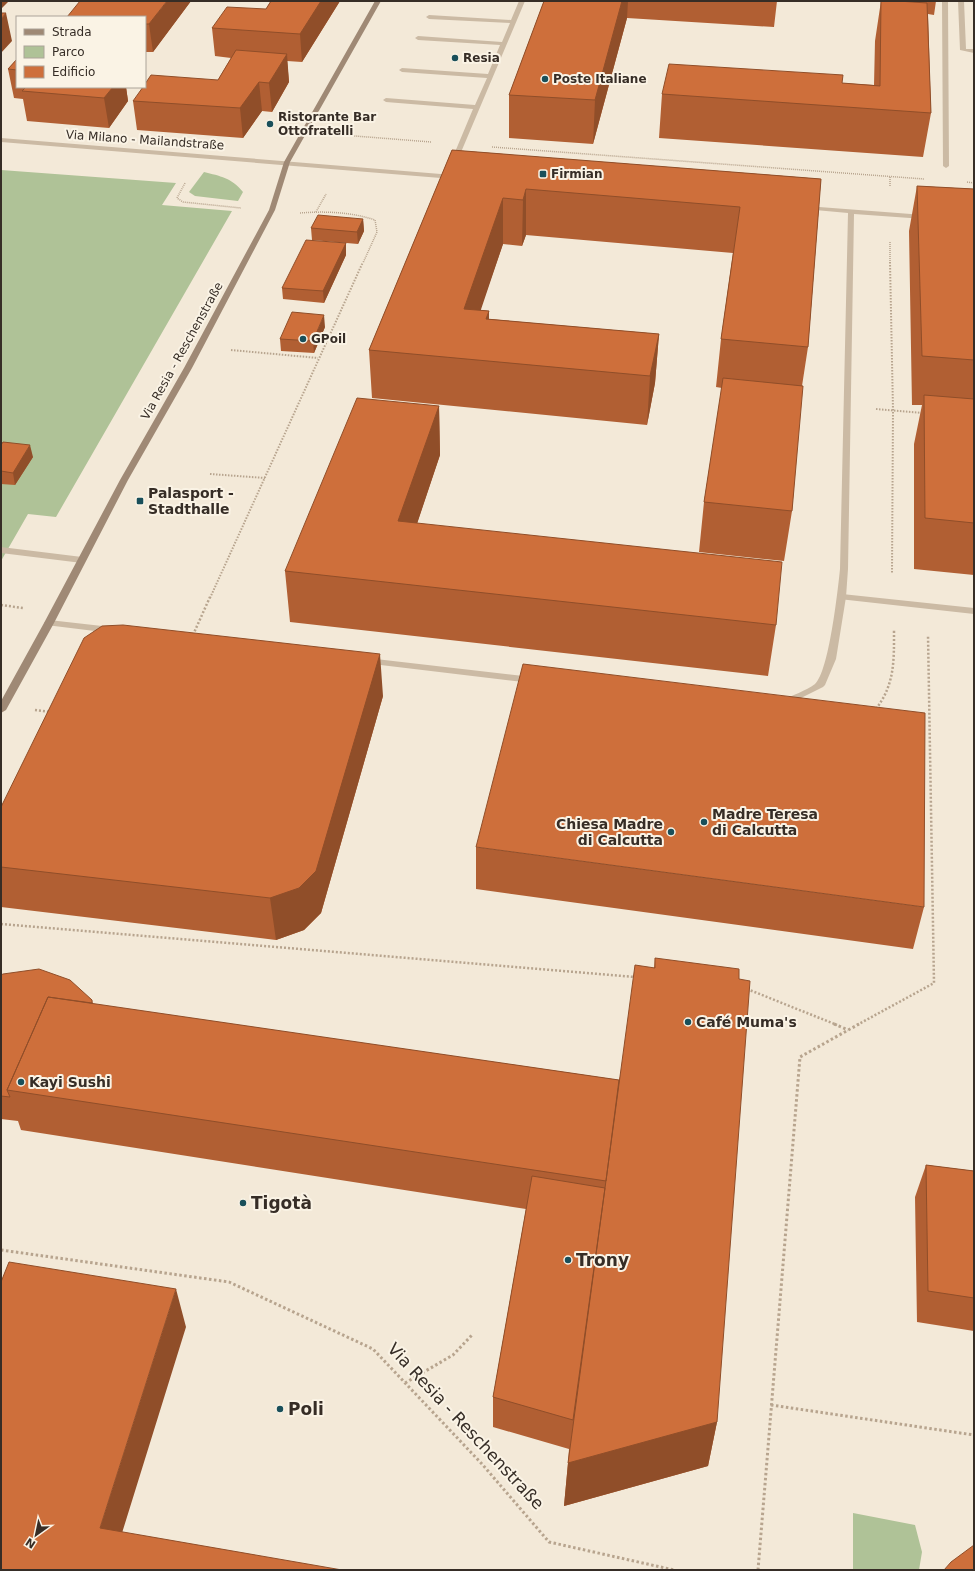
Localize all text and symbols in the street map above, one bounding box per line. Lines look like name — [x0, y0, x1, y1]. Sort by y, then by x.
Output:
legend — [16, 16, 146, 88]
text: Strada — [52, 25, 92, 39]
text: Parco — [52, 45, 85, 59]
place label: Resia — [463, 51, 500, 65]
marker: Resia — [450, 53, 460, 63]
text: Edificio — [52, 65, 95, 79]
place label: Poste Italiane — [553, 72, 647, 86]
marker: Poste Italiane — [540, 74, 550, 84]
place label: Ristorante Bar Ottofratelli — [278, 110, 376, 138]
marker: Ristorante Bar Ottofratelli — [265, 119, 275, 129]
street label: Via Milano - Mailandstraße — [65, 127, 225, 153]
place label: Firmian — [551, 167, 603, 181]
marker: Firmian — [538, 169, 548, 179]
street label: Via Resia - Reschenstraße — [138, 280, 226, 422]
place label: GPoil — [311, 332, 346, 346]
marker: GPoil — [298, 334, 308, 344]
place label: Palasport - Stadthalle — [148, 485, 234, 517]
marker: Palasport - Stadthalle — [135, 496, 145, 506]
place label: Madre Teresa di Calcutta — [712, 806, 818, 838]
place label: Chiesa Madre di Calcutta — [556, 816, 663, 848]
marker: Madre Teresa di Calcutta — [699, 817, 709, 827]
marker: Chiesa Madre di Calcutta — [666, 827, 676, 837]
place label: Café Muma's — [696, 1014, 797, 1030]
marker: Café Muma's — [683, 1017, 693, 1027]
place label: Kayi Sushi — [29, 1074, 111, 1090]
marker: Kayi Sushi — [16, 1077, 26, 1087]
place label: Tigotà — [251, 1193, 312, 1213]
marker: Tigotà — [238, 1198, 248, 1208]
place label: Trony — [576, 1250, 629, 1270]
marker: Trony — [563, 1255, 573, 1265]
street label: Via Resia - Reschenstraße — [384, 1339, 548, 1513]
place label: Poli — [288, 1399, 324, 1419]
marker: Poli — [275, 1404, 285, 1414]
north arrow — [16, 1515, 56, 1555]
text: N — [23, 1535, 38, 1551]

